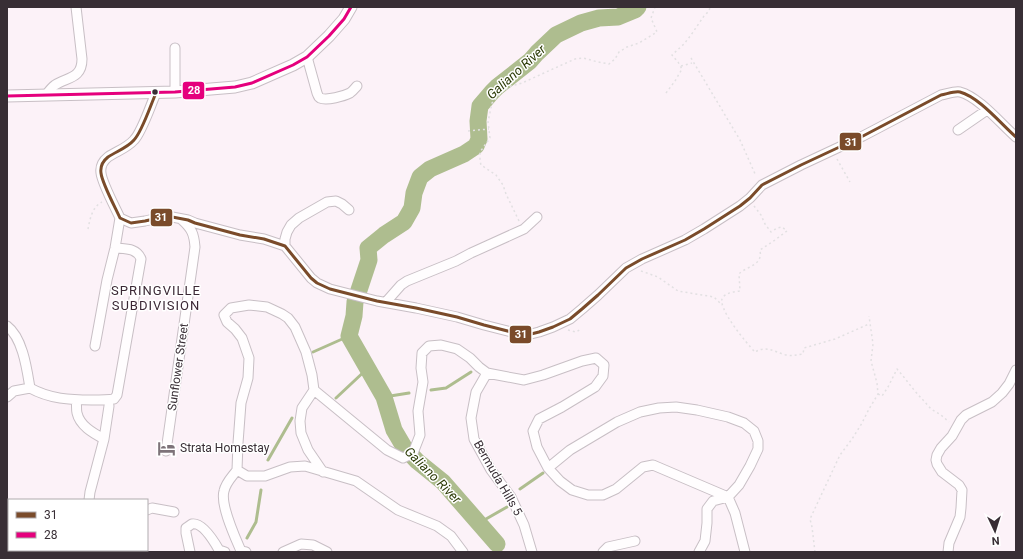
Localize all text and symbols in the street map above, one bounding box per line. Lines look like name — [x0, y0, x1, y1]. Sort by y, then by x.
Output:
water label: Galiano River — [484, 41, 549, 102]
line badge: 28 — [182, 81, 205, 100]
text: 28 — [188, 84, 200, 97]
unlabelled marker — [150, 87, 160, 97]
line badge: 31 — [839, 132, 862, 151]
text: 31 — [845, 136, 857, 149]
line badge: 31 — [150, 208, 173, 227]
text: 31 — [155, 211, 167, 224]
district label: SPRINGVILLE SUBDIVISION — [111, 283, 201, 313]
street label: Sunflower Street — [165, 322, 191, 412]
line badge: 31 — [509, 325, 532, 344]
text: 31 — [515, 328, 527, 341]
hotel icon: Strata Homestay — [157, 438, 177, 458]
street label: Bermuda Hills 5 — [471, 438, 525, 518]
place label: Strata Homestay — [180, 441, 270, 455]
water label: Galiano River — [402, 444, 465, 507]
legend — [8, 499, 148, 551]
text: 31 — [44, 508, 58, 522]
north arrow — [975, 511, 1015, 551]
text: 28 — [44, 528, 58, 542]
text: N — [991, 534, 1000, 547]

